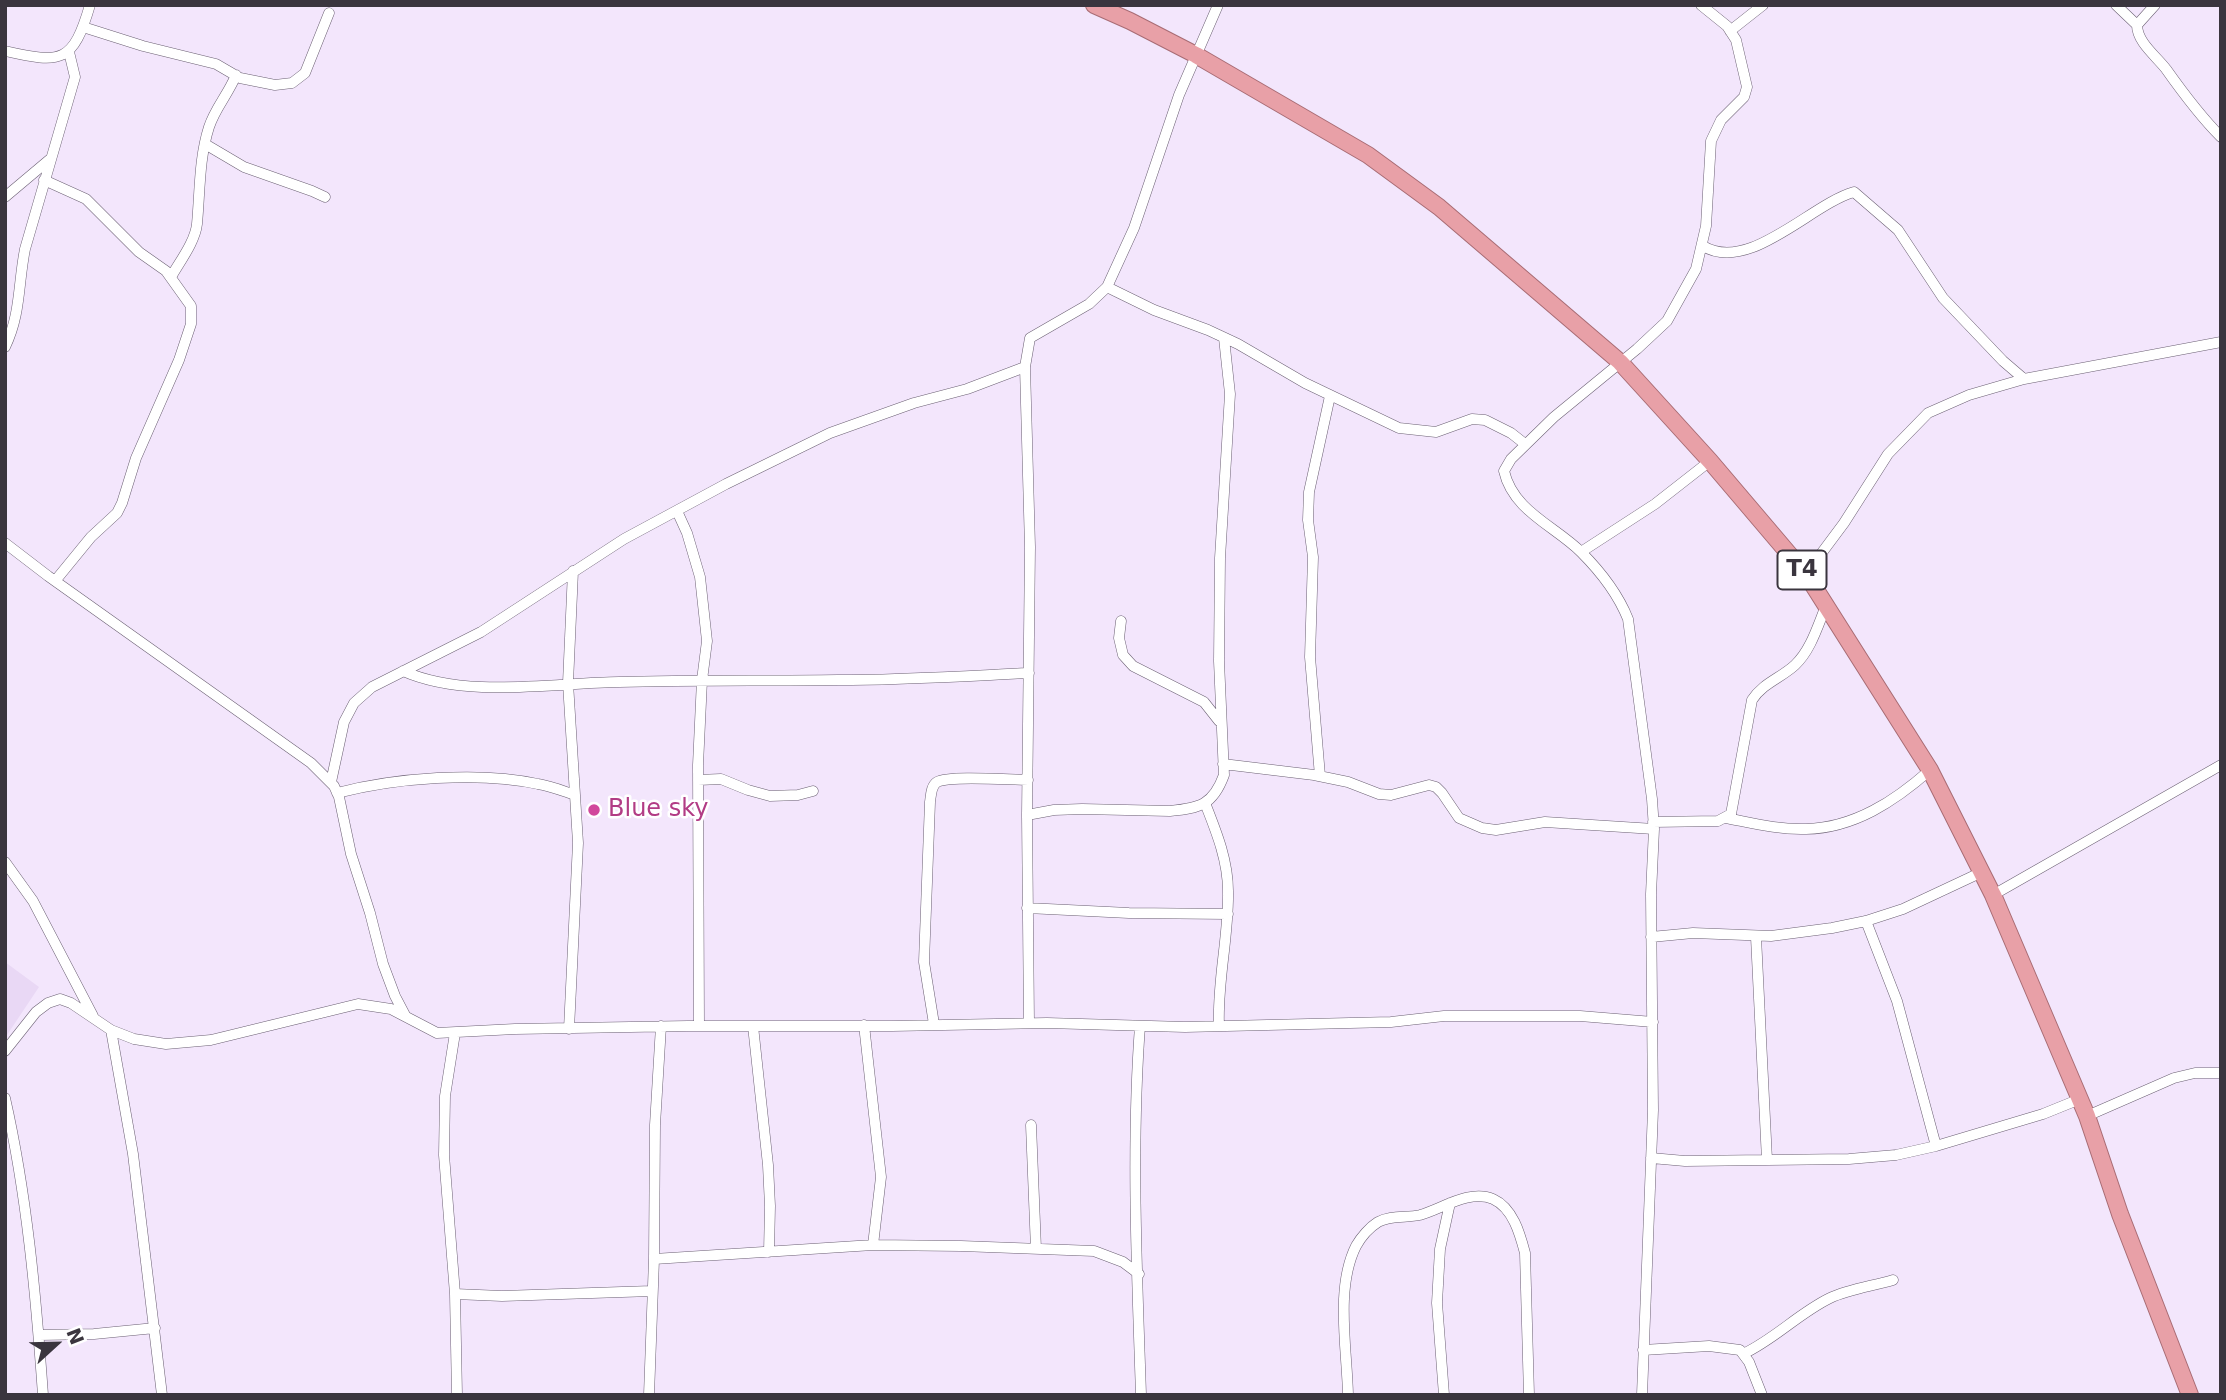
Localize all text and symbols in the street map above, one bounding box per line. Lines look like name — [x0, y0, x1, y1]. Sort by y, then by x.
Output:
road number: T4 — [1778, 550, 1826, 590]
place label: Blue sky — [608, 796, 708, 824]
marker: Blue sky — [586, 802, 602, 818]
north arrow — [21, 1309, 91, 1379]
text: N — [62, 1325, 89, 1348]

